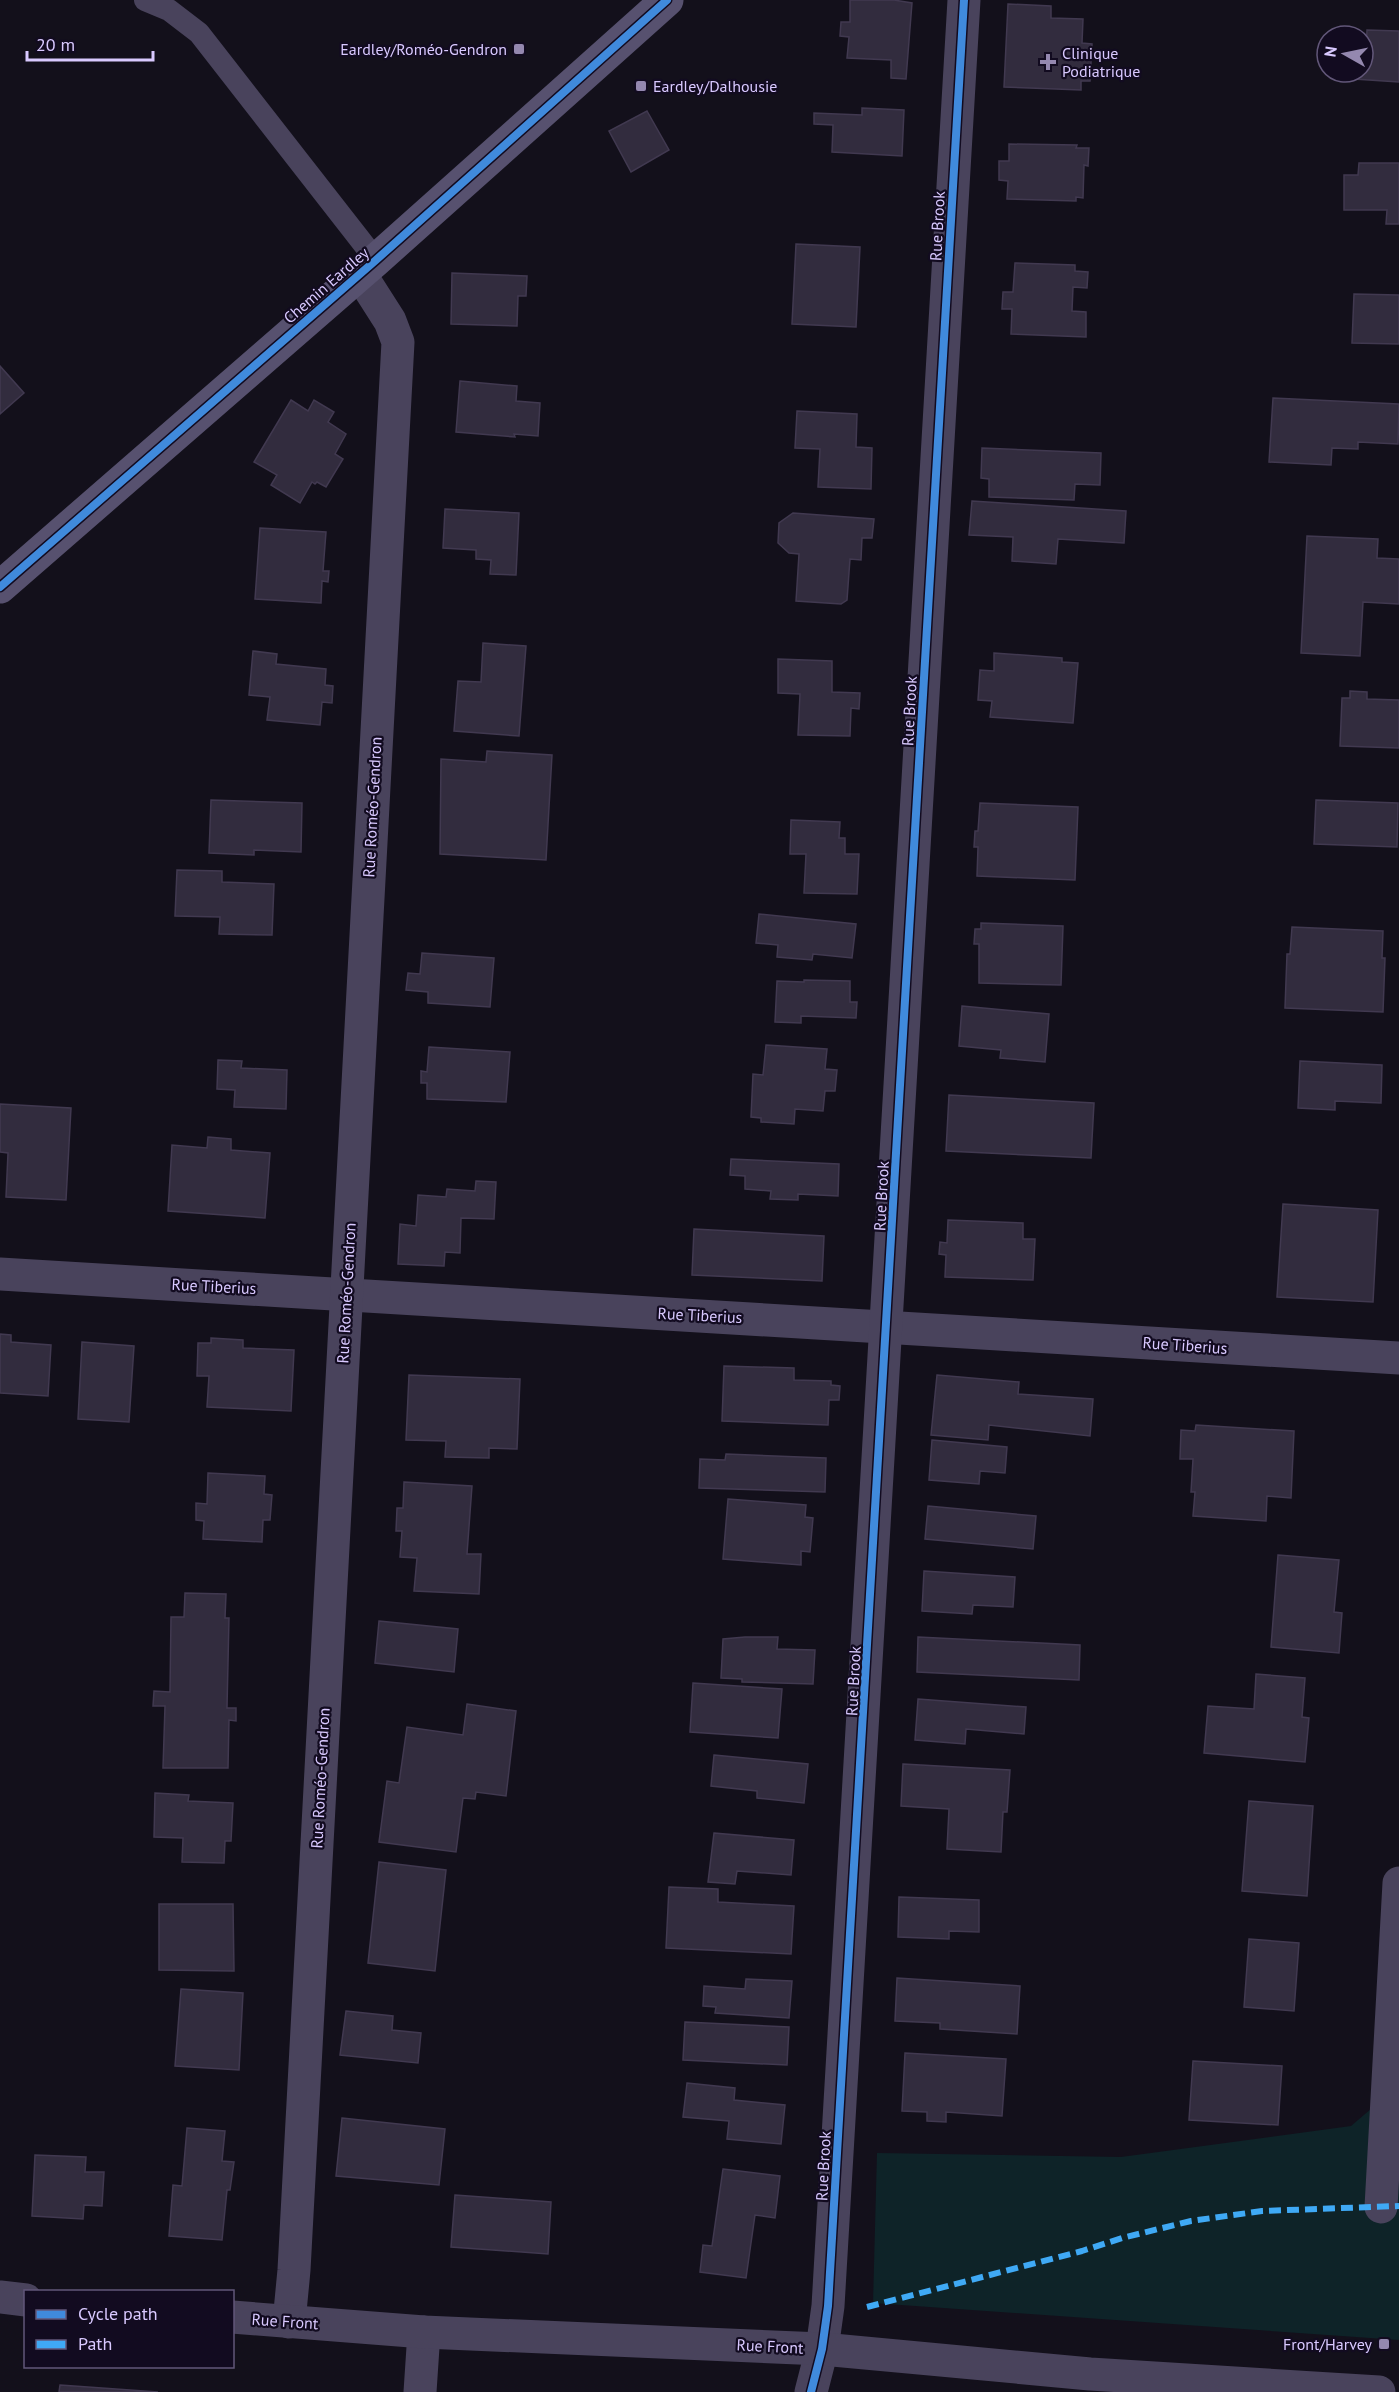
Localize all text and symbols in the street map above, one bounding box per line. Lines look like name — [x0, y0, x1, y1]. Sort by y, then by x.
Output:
scale bar — [27, 24, 153, 62]
north arrow — [1315, 24, 1375, 84]
text: 20 m — [36, 33, 75, 56]
place label: Eardley/Roméo-Gendron — [340, 39, 507, 59]
marker: Eardley/Roméo-Gendron — [512, 42, 526, 56]
place label: Clinique Podiatrique — [1062, 43, 1140, 81]
text: N — [1319, 45, 1341, 58]
marker: Clinique Podiatrique — [1039, 53, 1057, 71]
place label: Eardley/Dalhousie — [653, 76, 777, 96]
marker: Eardley/Dalhousie — [634, 79, 648, 93]
street label: Rue Brook — [925, 190, 949, 261]
street label: Chemin Eardley — [279, 242, 373, 328]
street label: Rue Brook — [897, 675, 921, 746]
street label: Rue Roméo-Gendron — [358, 736, 386, 878]
street label: Rue Brook — [869, 1160, 893, 1231]
street label: Rue Roméo-Gendron — [332, 1222, 360, 1364]
street label: Rue Tiberius — [171, 1274, 257, 1298]
street label: Rue Tiberius — [657, 1303, 743, 1327]
street label: Rue Tiberius — [1142, 1332, 1228, 1358]
street label: Rue Brook — [841, 1645, 865, 1716]
street label: Rue Roméo-Gendron — [306, 1707, 334, 1849]
street label: Rue Brook — [811, 2130, 835, 2201]
legend — [24, 2290, 234, 2368]
text: Cycle path — [78, 2302, 158, 2325]
street label: Rue Front — [251, 2309, 320, 2333]
text: Path — [78, 2332, 112, 2355]
street label: Rue Front — [736, 2334, 804, 2358]
place label: Front/Harvey — [1283, 2334, 1373, 2354]
marker: Front/Harvey — [1377, 2337, 1391, 2351]

